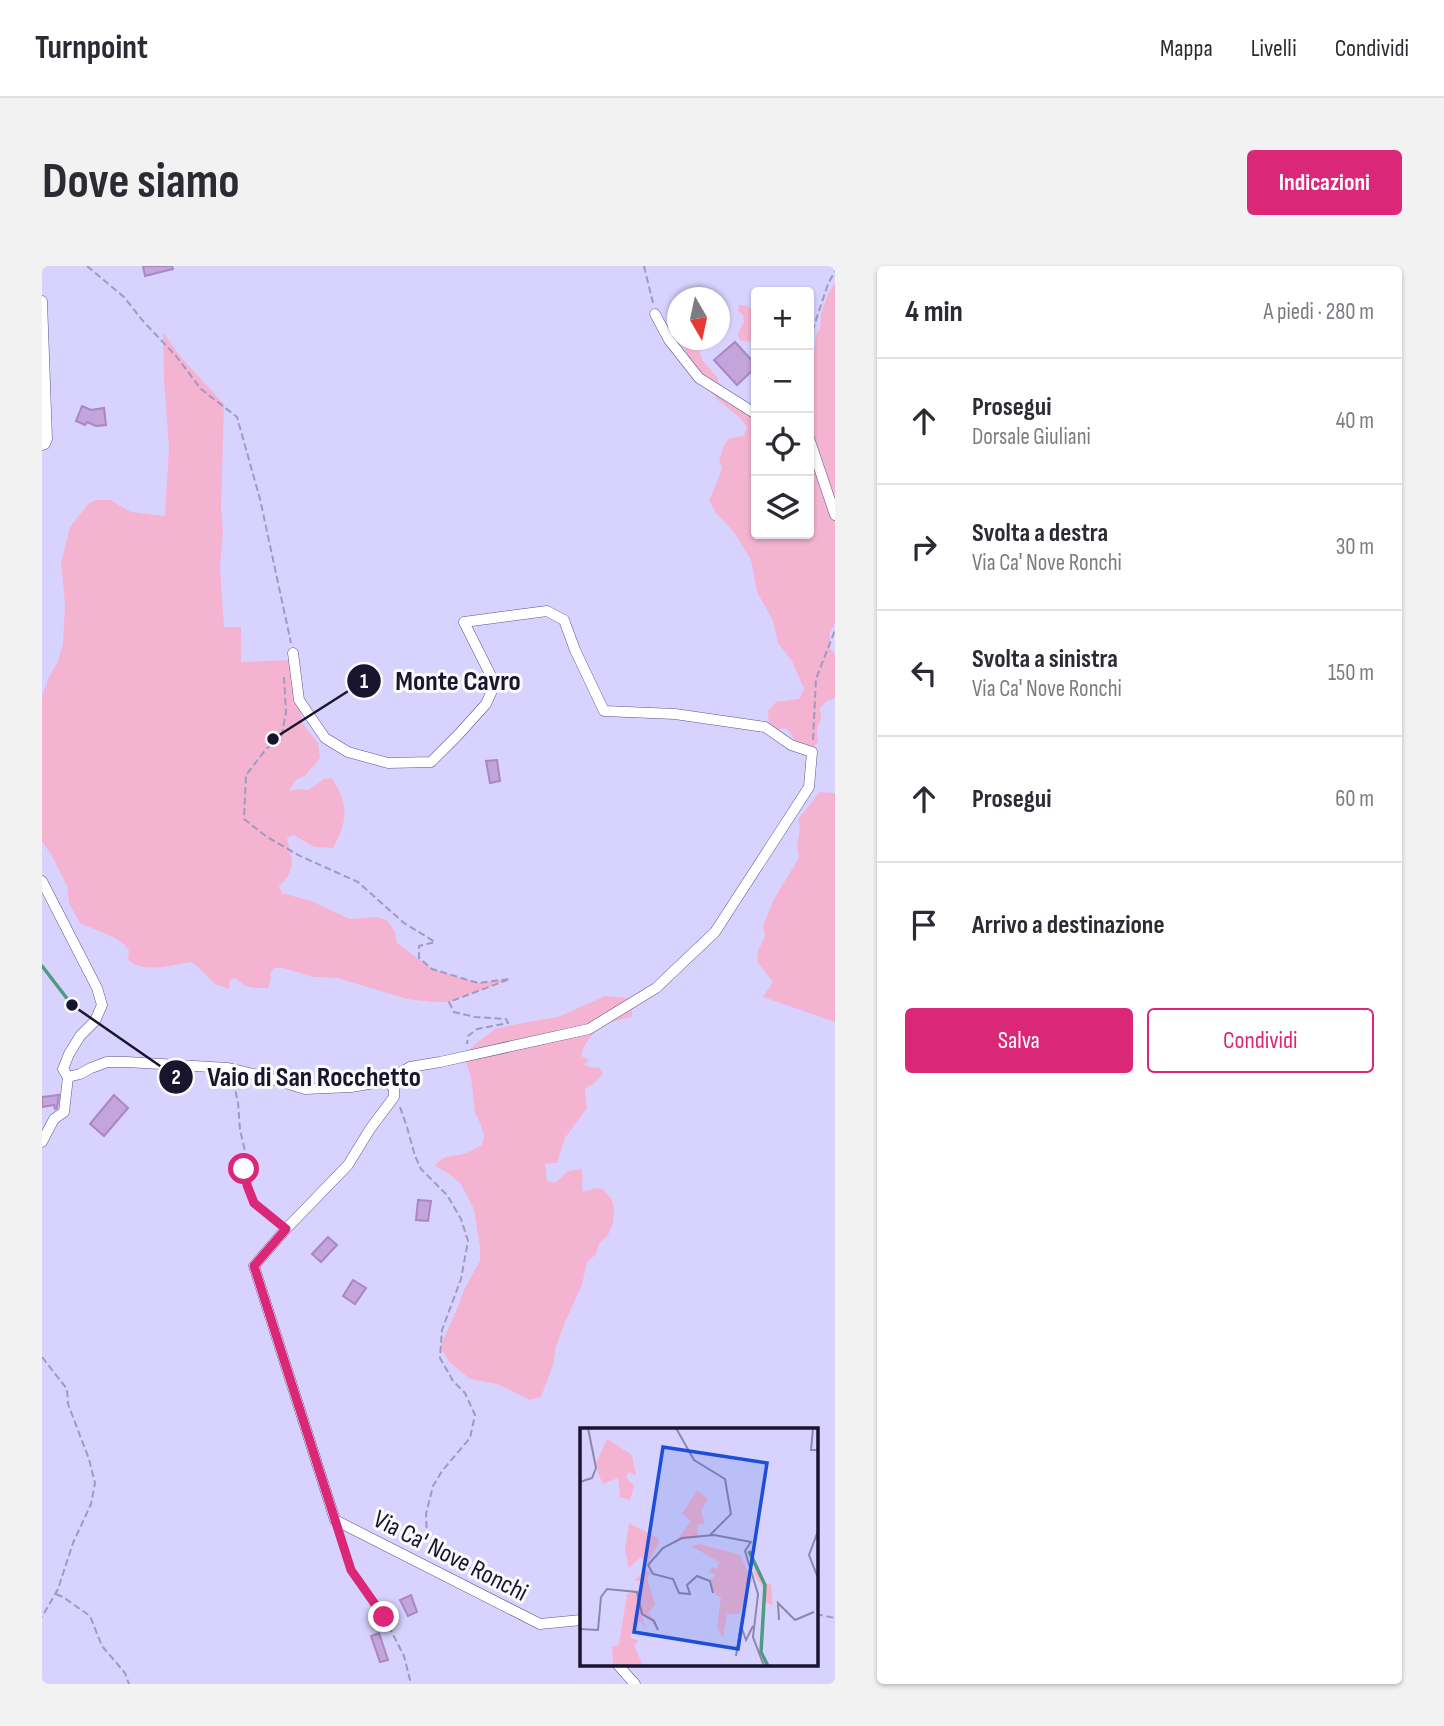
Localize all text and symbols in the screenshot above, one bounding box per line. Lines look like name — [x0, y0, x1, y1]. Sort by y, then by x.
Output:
text: Turnpoint — [35, 28, 148, 68]
text: Mappa — [1160, 34, 1213, 63]
text: Livelli — [1251, 34, 1297, 63]
text: Condividi — [1335, 34, 1409, 63]
button: Indicazioni — [1247, 150, 1402, 215]
text: Dove siamo — [42, 153, 240, 212]
north arrow — [667, 287, 730, 350]
map controls — [751, 287, 814, 539]
button: + — [751, 287, 814, 350]
text: 4 min — [905, 294, 963, 330]
text: A piedi · 280 m — [1263, 298, 1374, 326]
button: − — [751, 350, 814, 413]
text: Prosegui — [972, 392, 1051, 423]
icon: ahead — [905, 402, 943, 440]
text: 40 m — [1336, 407, 1374, 435]
button: locate — [751, 413, 814, 476]
text: Dorsale Giuliani — [972, 423, 1091, 451]
button: layers — [751, 476, 814, 539]
text: Svolta a destra — [972, 518, 1108, 549]
icon: right — [905, 528, 943, 566]
text: 30 m — [1336, 533, 1374, 561]
text: Via Ca' Nove Ronchi — [972, 549, 1122, 577]
text: Svolta a sinistra — [972, 644, 1118, 675]
icon: left — [905, 654, 943, 692]
callout: Monte Cavro — [346, 656, 535, 705]
text: 150 m — [1328, 659, 1374, 687]
text: Monte Cavro — [395, 665, 521, 698]
text: 1 — [360, 669, 368, 694]
text: Via Ca' Nove Ronchi — [972, 675, 1122, 703]
icon: ahead — [905, 780, 943, 818]
text: Prosegui — [972, 784, 1051, 815]
text: 60 m — [1335, 785, 1374, 813]
icon: arrive — [905, 906, 943, 944]
text: Arrivo a destinazione — [972, 910, 1165, 941]
button: Salva — [905, 1008, 1133, 1073]
button: Condividi — [1147, 1008, 1374, 1073]
callout: Vaio di San Rocchetto — [158, 1052, 435, 1101]
text: Vaio di San Rocchetto — [207, 1061, 421, 1094]
text: 2 — [171, 1065, 181, 1090]
route start — [228, 1153, 259, 1184]
inset map — [580, 1428, 818, 1666]
street label: Via Ca' Nove Ronchi — [368, 1504, 533, 1609]
route end — [368, 1601, 399, 1632]

